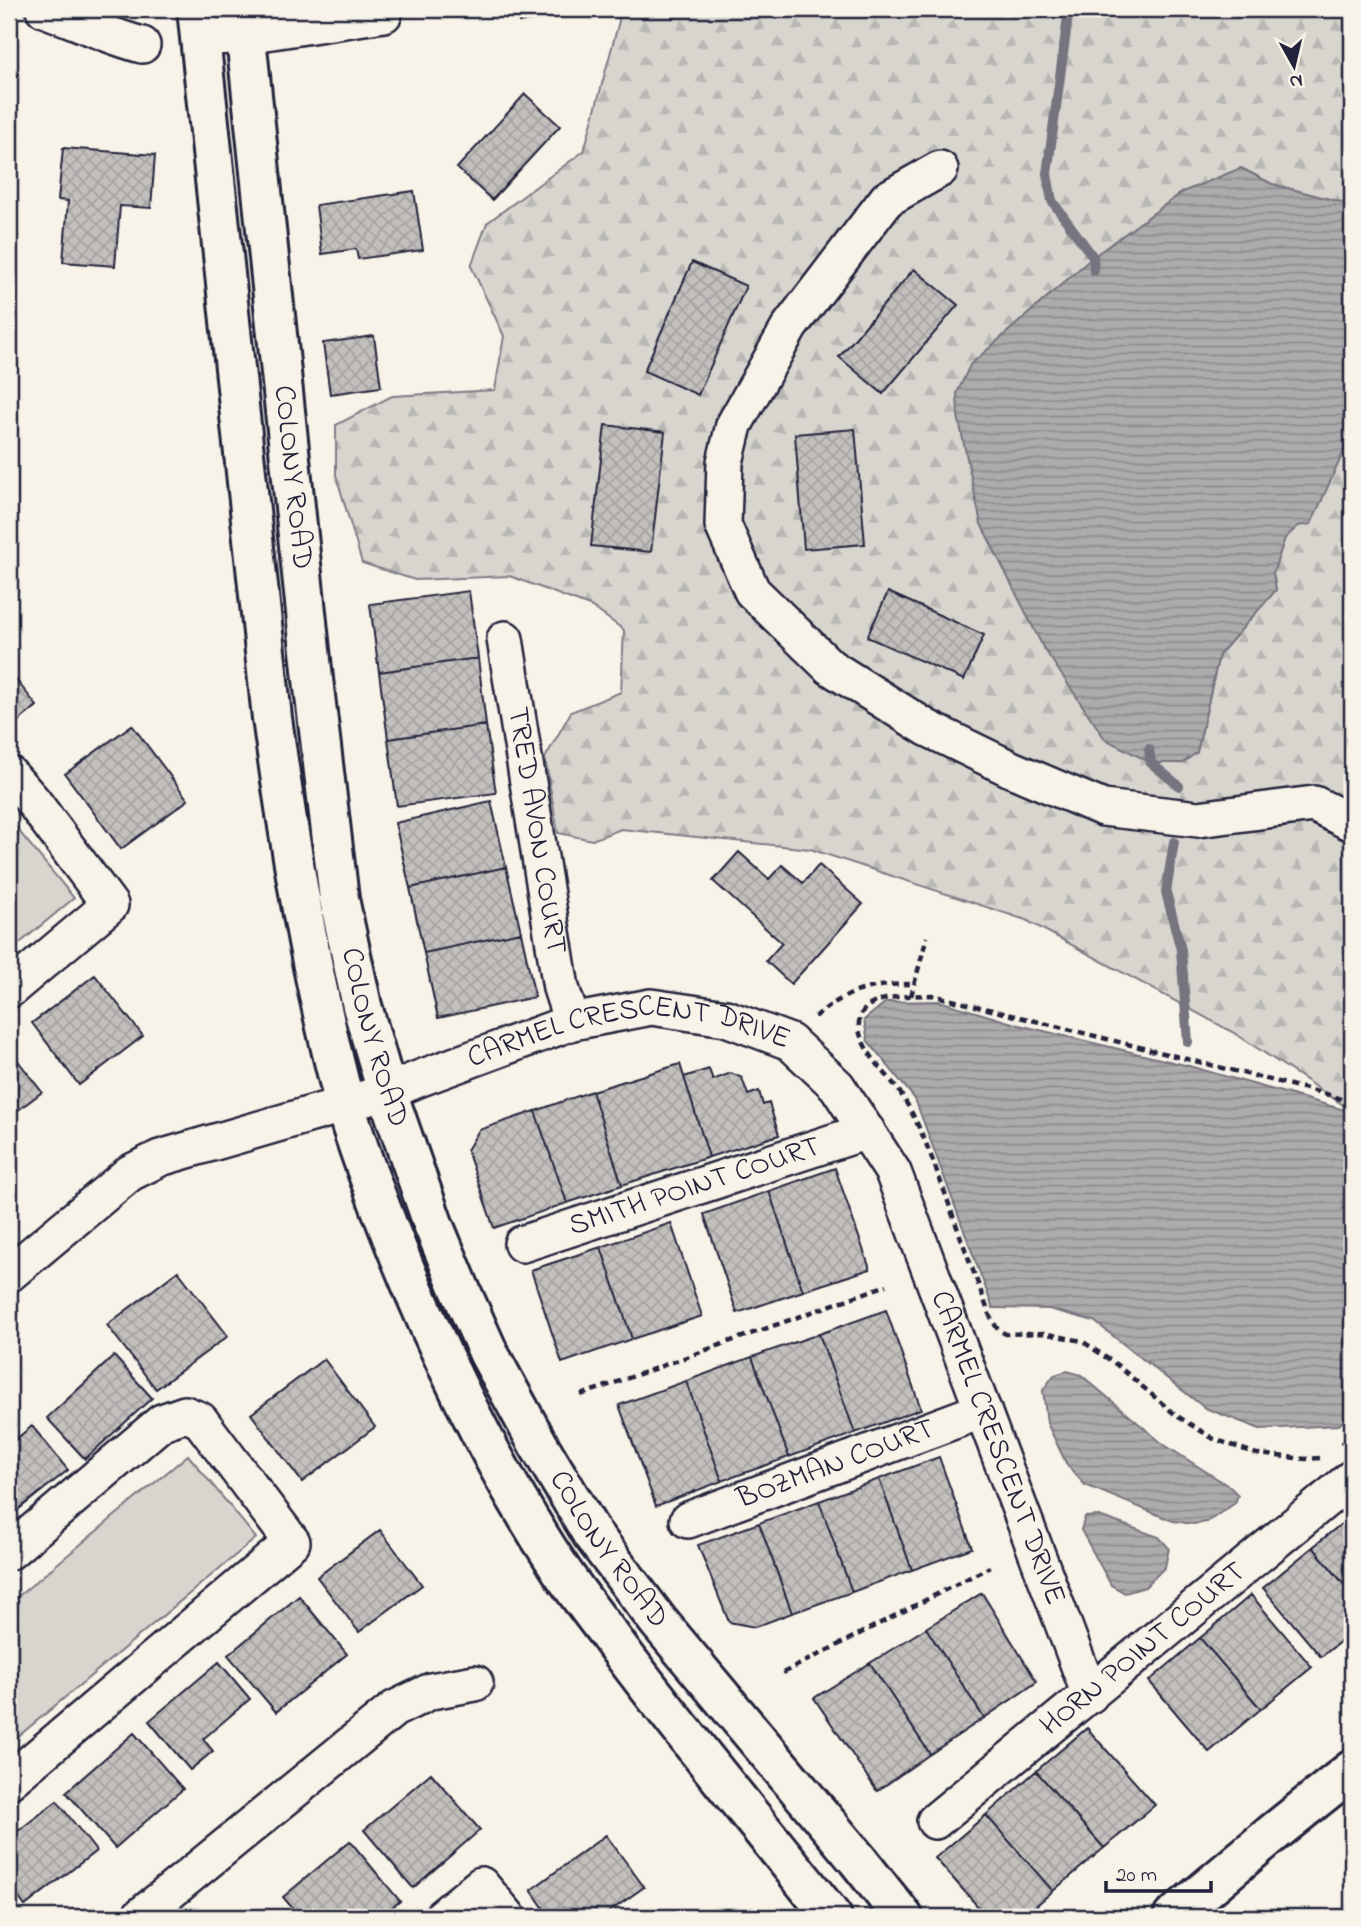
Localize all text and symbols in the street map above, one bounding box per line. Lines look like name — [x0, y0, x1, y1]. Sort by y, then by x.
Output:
north arrow — [1260, 32, 1330, 102]
text: N — [1288, 66, 1304, 95]
street label: COLONY ROAD — [260, 383, 323, 572]
street label: TRED AVON COURT — [494, 704, 577, 957]
street label: COLONY ROAD — [328, 944, 420, 1133]
text: CARMEL CRESCENT DRIVE — [461, 985, 796, 1081]
street label: CARMEL CRESCENT DRIVE — [461, 1035, 795, 1083]
street label: SMITH POINT COURT — [564, 1126, 826, 1249]
street label: CARMEL CRESCENT DRIVE — [918, 1285, 1076, 1612]
street label: BOZMAN COURT — [730, 1408, 941, 1522]
street label: COLONY ROAD — [537, 1462, 679, 1638]
street label: HORN POINT COURT — [1031, 1551, 1256, 1747]
scale bar — [1106, 1849, 1210, 1893]
text: 20 m — [1116, 1861, 1157, 1891]

